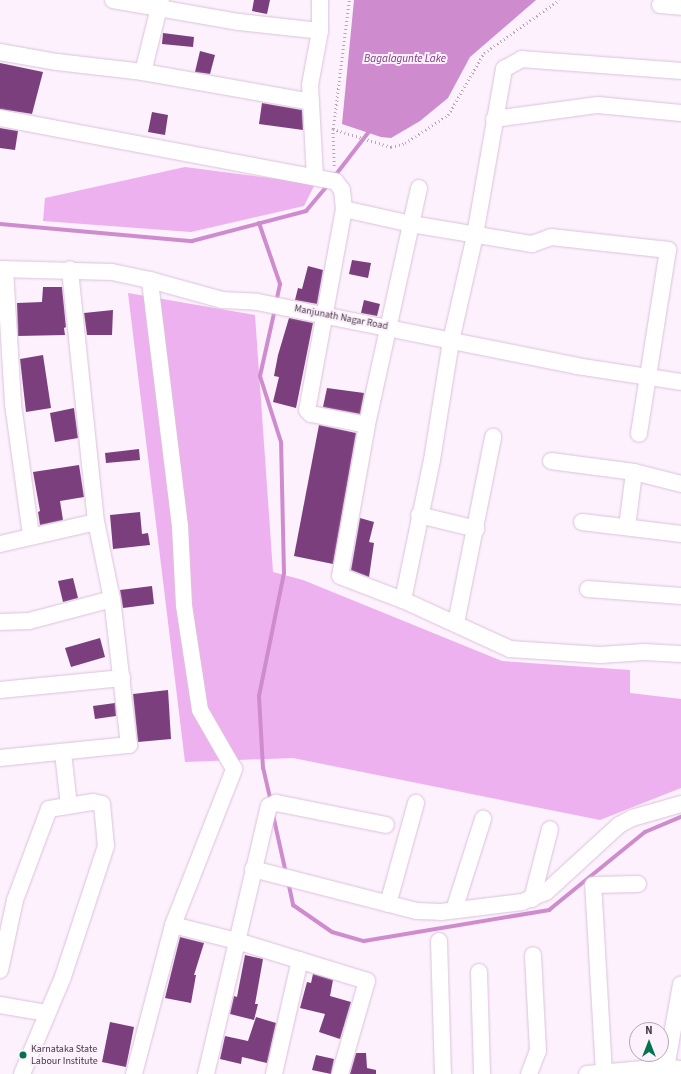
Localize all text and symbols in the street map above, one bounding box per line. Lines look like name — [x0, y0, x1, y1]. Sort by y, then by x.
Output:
water label: Bagalagunte Lake — [364, 52, 446, 66]
street label: Manjunath Nagar Road — [293, 303, 389, 333]
north arrow — [629, 1022, 669, 1062]
text: N — [645, 1023, 653, 1038]
place label: Karnataka State Labour Institute — [31, 1043, 98, 1066]
marker: Karnataka State Labour Institute — [18, 1050, 28, 1060]

